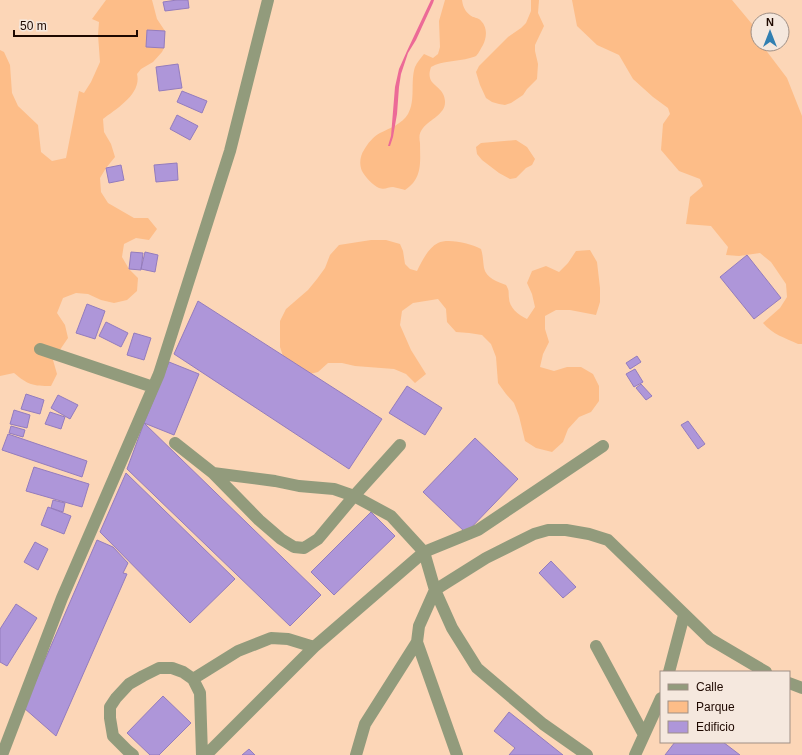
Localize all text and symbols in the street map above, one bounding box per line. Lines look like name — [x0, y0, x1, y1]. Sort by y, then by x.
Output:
scale bar — [14, 12, 137, 38]
north arrow — [750, 12, 790, 52]
text: N — [766, 16, 774, 28]
text: 50 m — [20, 19, 47, 33]
legend — [660, 671, 790, 743]
text: Calle — [696, 680, 724, 694]
text: Parque — [696, 700, 735, 714]
text: Edificio — [696, 720, 735, 734]

